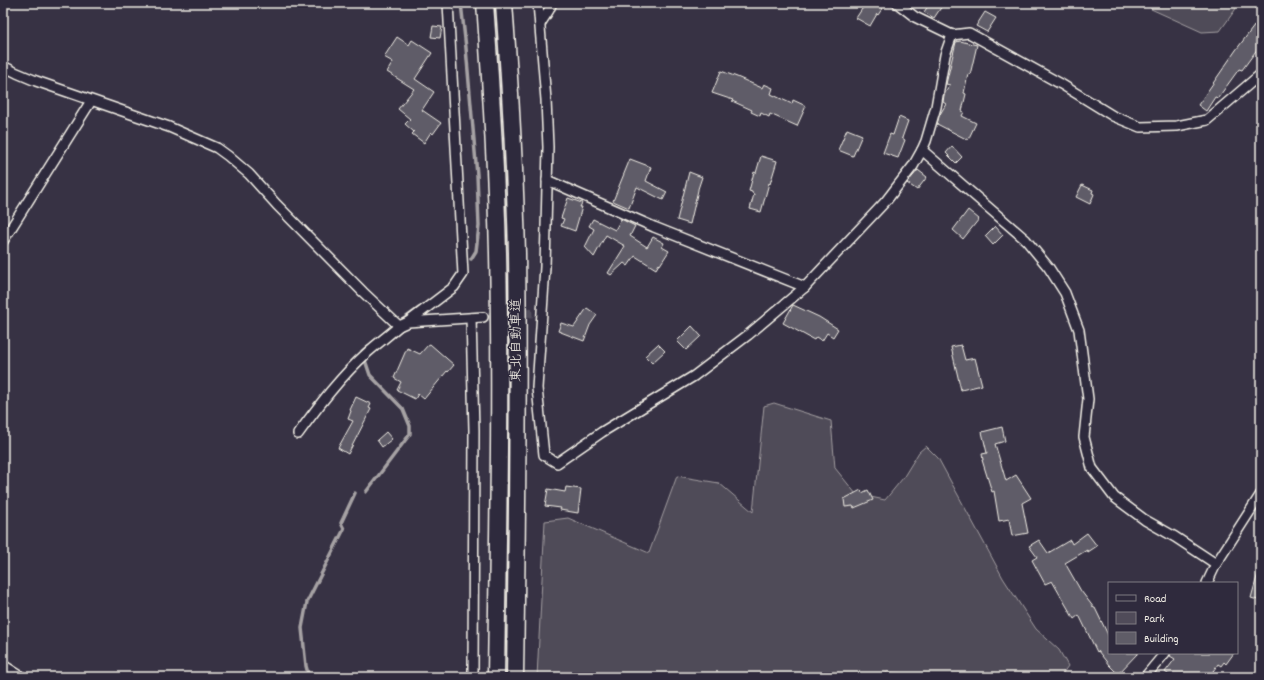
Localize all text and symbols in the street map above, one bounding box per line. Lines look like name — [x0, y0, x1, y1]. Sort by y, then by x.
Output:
street label: 東北自動車道 — [507, 298, 527, 382]
legend — [1108, 582, 1238, 654]
text: Road — [1144, 591, 1166, 608]
text: Park — [1144, 611, 1165, 628]
text: Building — [1144, 631, 1179, 648]

